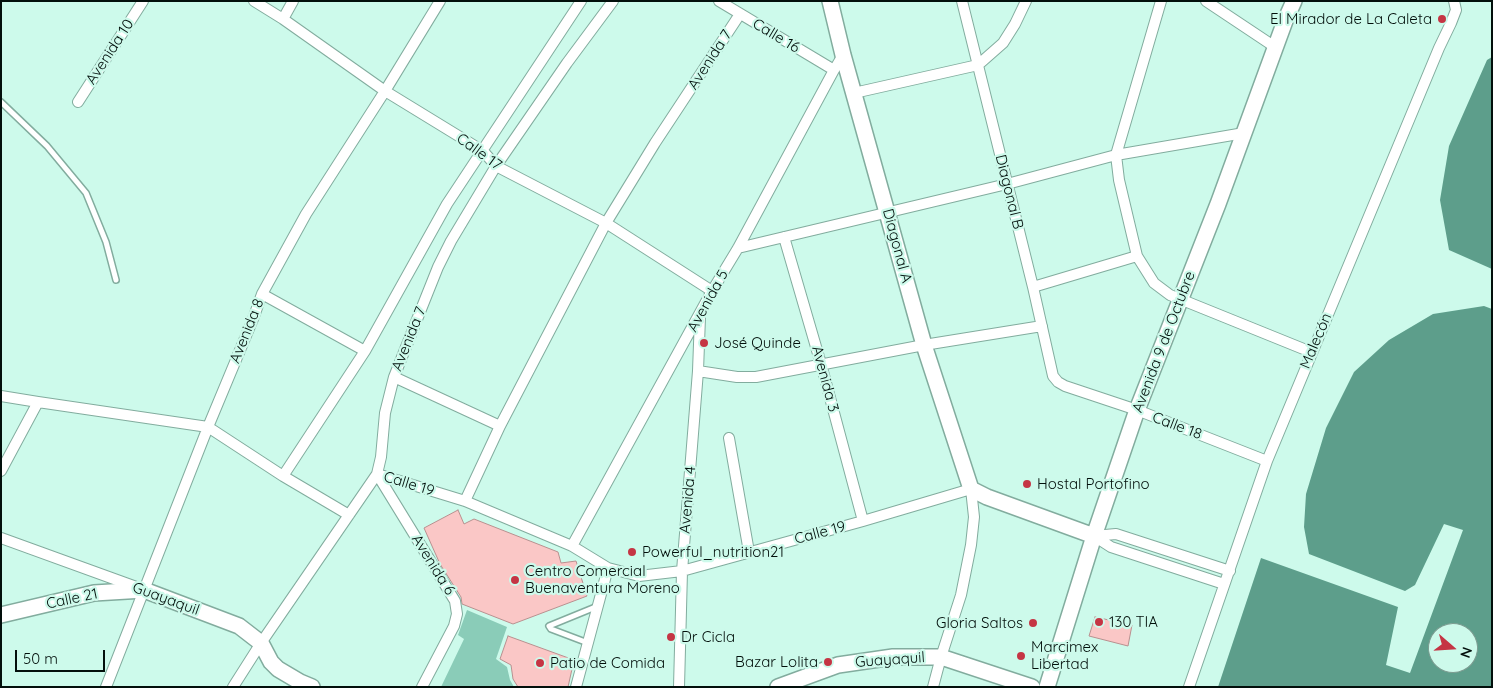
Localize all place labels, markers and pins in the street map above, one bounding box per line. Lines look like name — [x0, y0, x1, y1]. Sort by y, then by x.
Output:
place label: El Mirador de La Caleta — [1270, 10, 1432, 28]
marker: El Mirador de La Caleta — [1436, 13, 1448, 25]
place label: José Quinde — [714, 334, 801, 352]
marker: José Quinde — [698, 337, 710, 349]
place label: Hostal Portofino — [1037, 475, 1150, 493]
marker: Hostal Portofino — [1021, 478, 1033, 490]
place label: Powerful_nutrition21 — [642, 543, 784, 561]
marker: Powerful_nutrition21 — [626, 546, 638, 558]
place label: Centro Comercial Buenaventura Moreno — [525, 562, 680, 597]
marker: Centro Comercial Buenaventura Moreno — [509, 574, 521, 586]
place label: 130 TIA — [1109, 613, 1158, 631]
place label: Gloria Saltos — [936, 614, 1023, 632]
marker: 130 TIA — [1093, 616, 1105, 628]
marker: Gloria Saltos — [1027, 617, 1039, 629]
place label: Dr Cicla — [681, 628, 735, 646]
marker: Dr Cicla — [665, 631, 677, 643]
place label: Marcimex Libertad — [1031, 638, 1098, 673]
marker: Marcimex Libertad — [1015, 650, 1027, 662]
place label: Bazar Lolita — [735, 653, 818, 671]
place label: Patio de Comida — [550, 654, 665, 672]
marker: Bazar Lolita — [822, 656, 834, 668]
marker: Patio de Comida — [534, 657, 546, 669]

